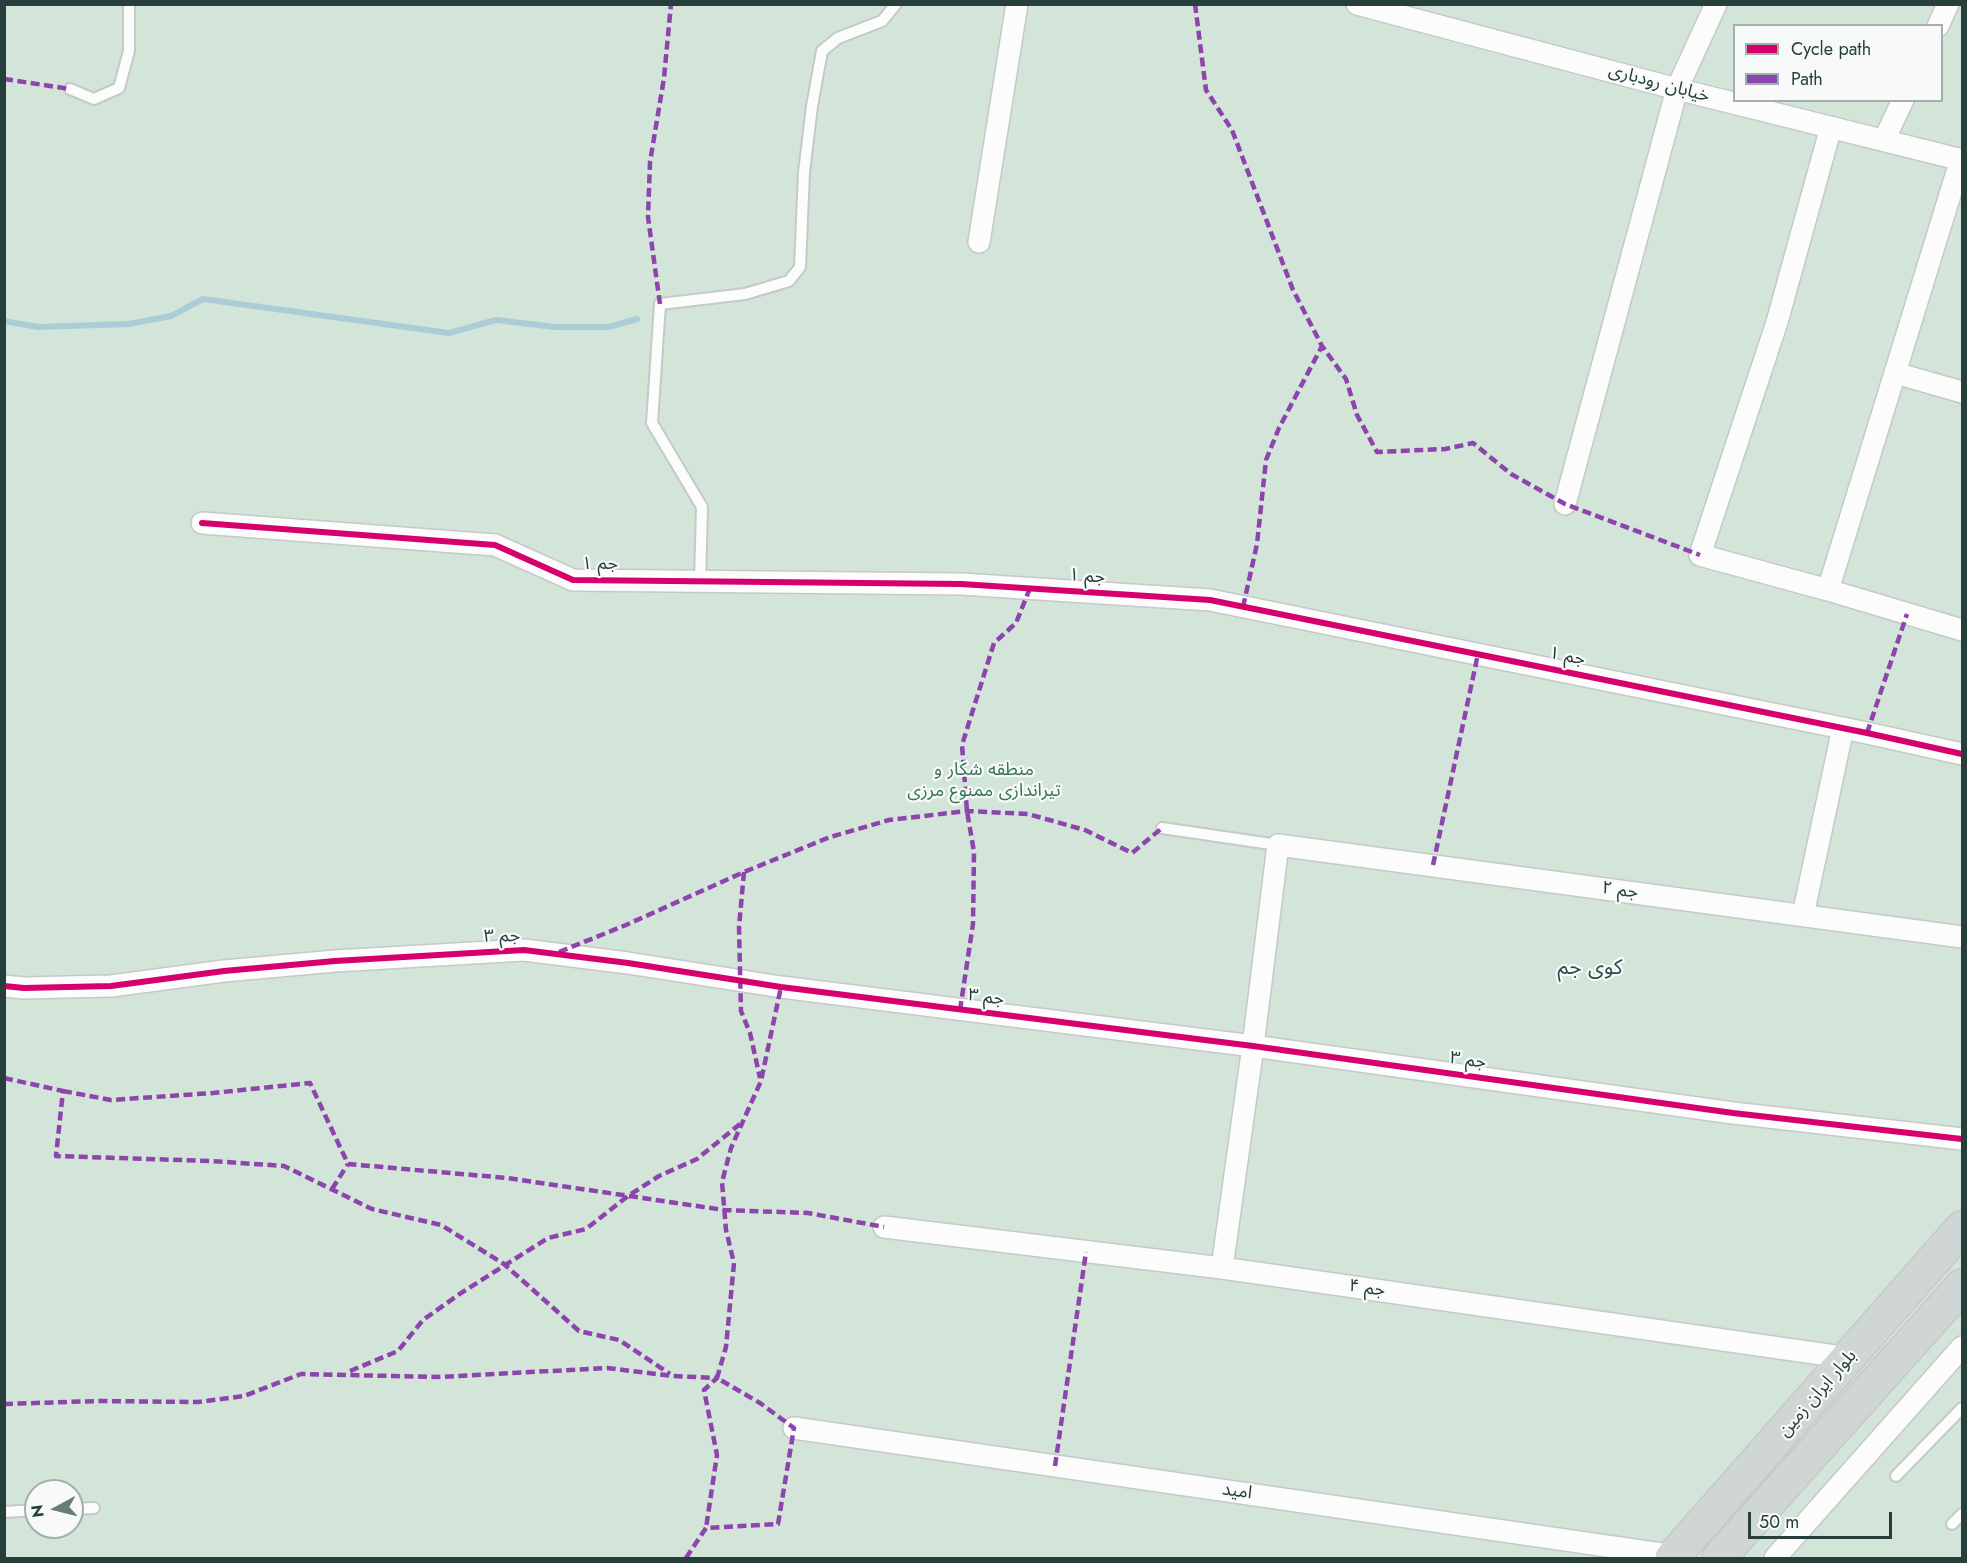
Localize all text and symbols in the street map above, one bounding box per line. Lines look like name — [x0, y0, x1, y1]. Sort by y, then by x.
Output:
legend — [1733, 24, 1943, 102]
text: Cycle path — [1791, 36, 1871, 62]
street label: خیابان رودباری — [1606, 60, 1712, 108]
text: Path — [1791, 66, 1823, 92]
street label: جم ۱ — [582, 554, 618, 576]
street label: جم ۱ — [1068, 565, 1106, 589]
street label: جم ۱ — [1547, 643, 1587, 671]
park label: منطقه شکار و تیراندازی ممنوع مرزی — [907, 760, 1061, 802]
street label: جم ۲ — [1600, 878, 1640, 904]
street label: جم ۳ — [484, 926, 520, 948]
district label: کوی جم — [1558, 956, 1622, 982]
street label: جم ۳ — [967, 985, 1005, 1011]
street label: جم ۳ — [1448, 1048, 1488, 1074]
street label: جم ۴ — [1347, 1276, 1387, 1302]
street label: بلوار ایران زمین — [1774, 1346, 1862, 1442]
north arrow — [24, 1479, 84, 1539]
street label: امید — [1221, 1479, 1253, 1505]
scale bar — [1751, 1500, 1895, 1538]
text: N — [25, 1503, 50, 1519]
text: 50 m — [1759, 1509, 1799, 1535]

